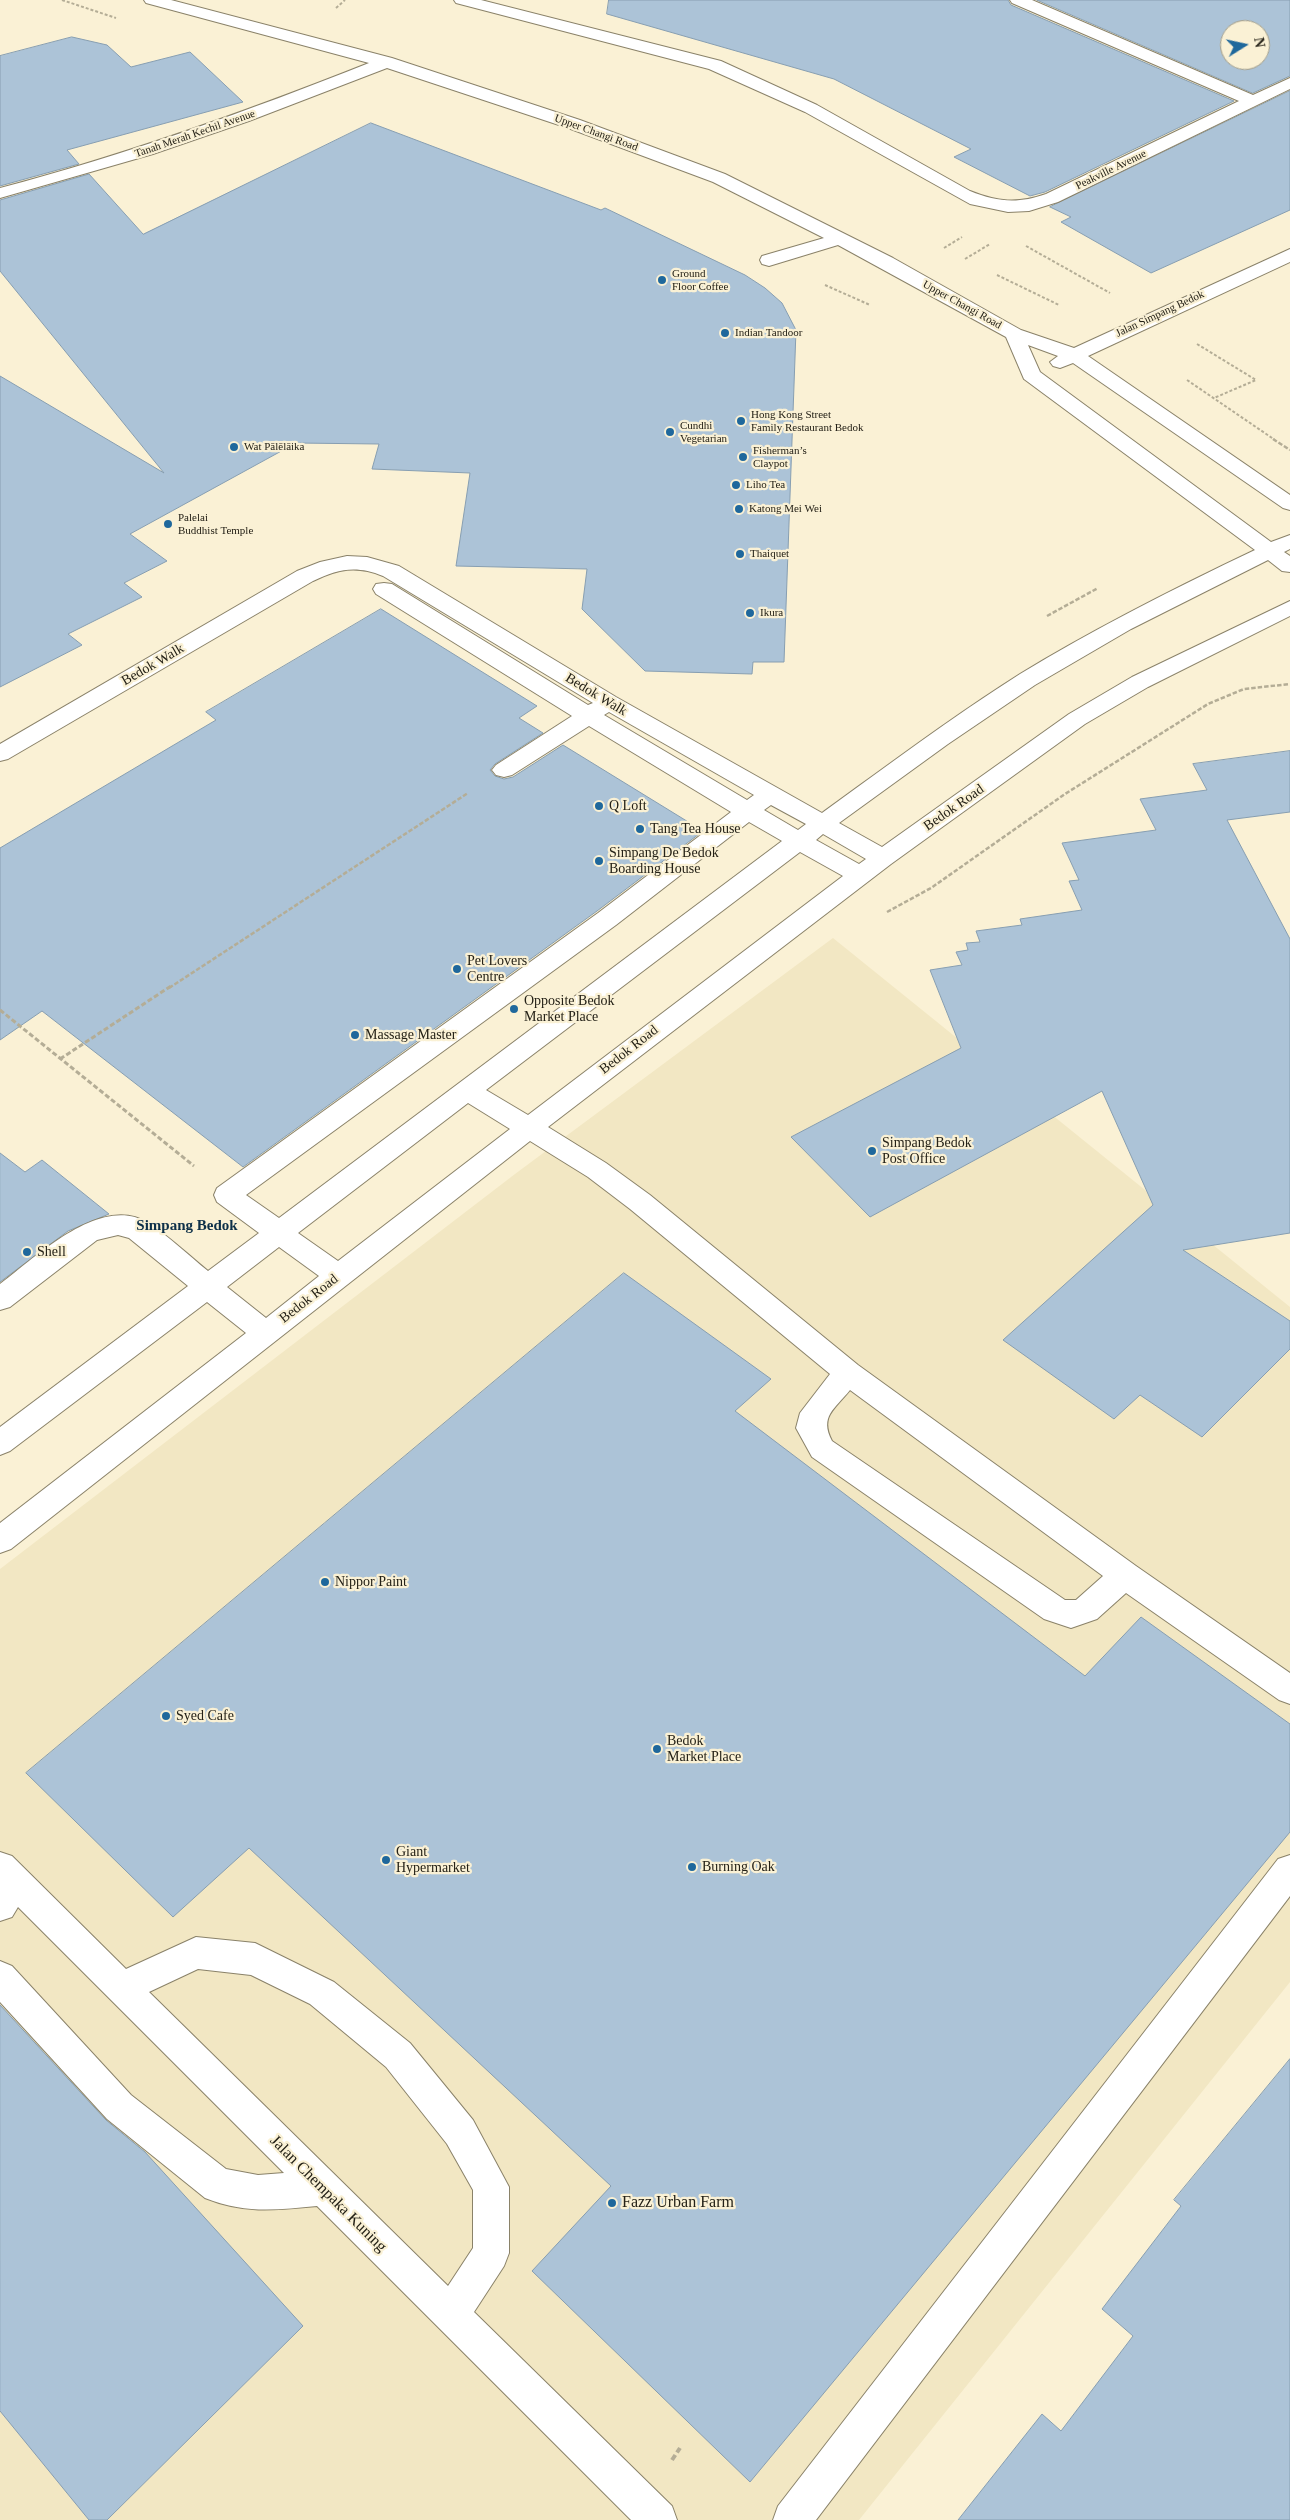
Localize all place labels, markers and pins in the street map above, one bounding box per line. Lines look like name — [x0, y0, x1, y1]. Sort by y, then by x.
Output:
place label: Ground Floor Coffee — [672, 267, 728, 293]
marker: Ground Floor Coffee — [656, 274, 668, 286]
place label: Indian Tandoor — [735, 326, 802, 340]
marker: Indian Tandoor — [719, 327, 731, 339]
place label: Hong Kong Street Family Restaurant Bedok — [751, 408, 863, 434]
marker: Hong Kong Street Family Restaurant Bedok — [735, 415, 747, 427]
place label: Cundhi Vegetarian — [680, 419, 727, 445]
marker: Cundhi Vegetarian — [664, 426, 676, 438]
place label: Wat Pālēlāika — [244, 440, 305, 454]
marker: Wat Pālēlāika — [228, 441, 240, 453]
place label: Fisherman’s Claypot — [753, 444, 807, 470]
marker: Fisherman’s Claypot — [737, 451, 749, 463]
place label: Liho Tea — [746, 478, 785, 492]
marker: Liho Tea — [730, 479, 742, 491]
place label: Katong Mei Wei — [749, 502, 822, 516]
marker: Katong Mei Wei — [733, 503, 745, 515]
place label: Palelai Buddhist Temple — [178, 511, 253, 537]
marker: Palelai Buddhist Temple — [162, 518, 174, 530]
place label: Thaiquet — [750, 547, 789, 561]
marker: Thaiquet — [734, 548, 746, 560]
place label: Ikura — [760, 606, 783, 620]
marker: Ikura — [744, 607, 756, 619]
place label: Q Loft — [609, 798, 647, 814]
marker: Q Loft — [593, 800, 605, 812]
place label: Tang Tea House — [650, 821, 741, 837]
marker: Tang Tea House — [634, 823, 646, 835]
place label: Simpang De Bedok Boarding House — [609, 845, 719, 878]
marker: Simpang De Bedok Boarding House — [593, 855, 605, 867]
place label: Pet Lovers Centre — [467, 953, 527, 986]
marker: Pet Lovers Centre — [451, 963, 463, 975]
place label: Opposite Bedok Market Place — [524, 993, 615, 1026]
marker: Opposite Bedok Market Place — [508, 1003, 520, 1015]
place label: Massage Master — [365, 1027, 456, 1043]
marker: Massage Master — [349, 1029, 361, 1041]
place label: Simpang Bedok Post Office — [882, 1135, 972, 1168]
marker: Simpang Bedok Post Office — [866, 1145, 878, 1157]
place label: Shell — [37, 1244, 66, 1260]
marker: Shell — [21, 1246, 33, 1258]
place label: Nippor Paint — [335, 1574, 407, 1590]
marker: Nippor Paint — [319, 1576, 331, 1588]
place label: Syed Cafe — [176, 1708, 234, 1724]
marker: Syed Cafe — [160, 1710, 172, 1722]
place label: Bedok Market Place — [667, 1733, 741, 1765]
marker: Bedok Market Place — [651, 1743, 663, 1755]
place label: Giant Hypermarket — [396, 1844, 470, 1876]
marker: Giant Hypermarket — [380, 1854, 392, 1866]
place label: Burning Oak — [702, 1859, 775, 1875]
marker: Burning Oak — [686, 1861, 698, 1873]
place label: Fazz Urban Farm — [622, 2193, 734, 2213]
marker: Fazz Urban Farm — [606, 2197, 618, 2209]

